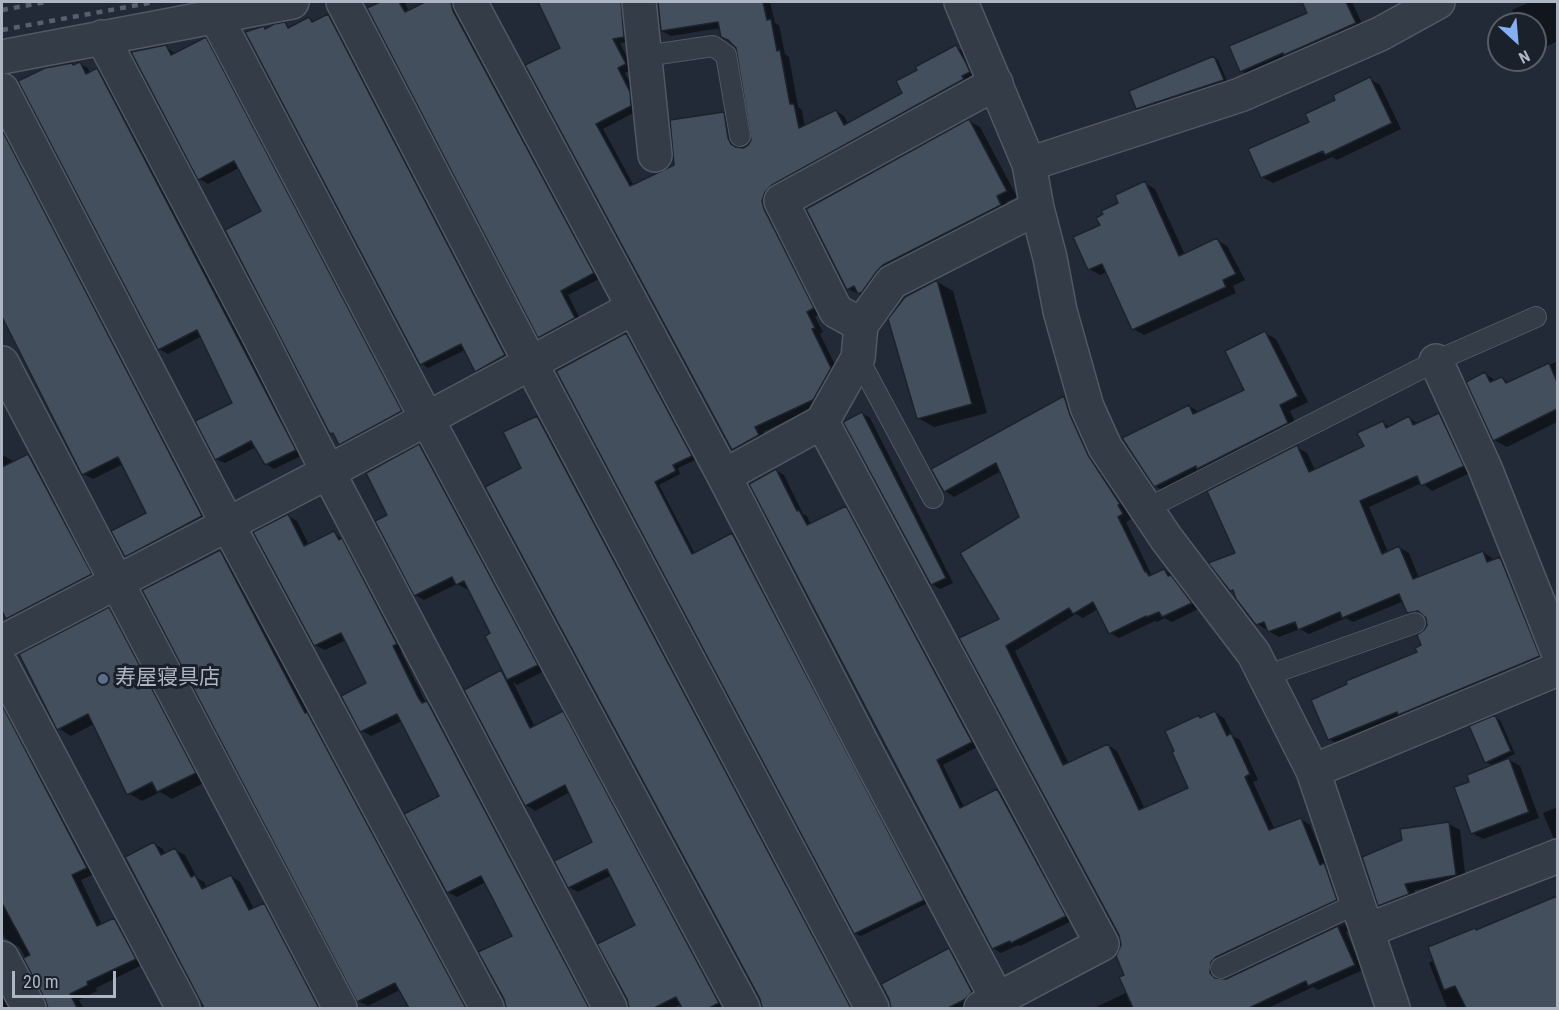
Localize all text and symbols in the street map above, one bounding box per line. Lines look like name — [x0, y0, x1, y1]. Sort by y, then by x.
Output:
north arrow — [1487, 12, 1547, 72]
text: N — [1516, 46, 1533, 68]
place label: 寿屋寝具店 — [115, 666, 220, 692]
marker: 寿屋寝具店 — [96, 672, 110, 686]
scale bar — [15, 959, 118, 997]
text: 20 m — [23, 971, 58, 992]

